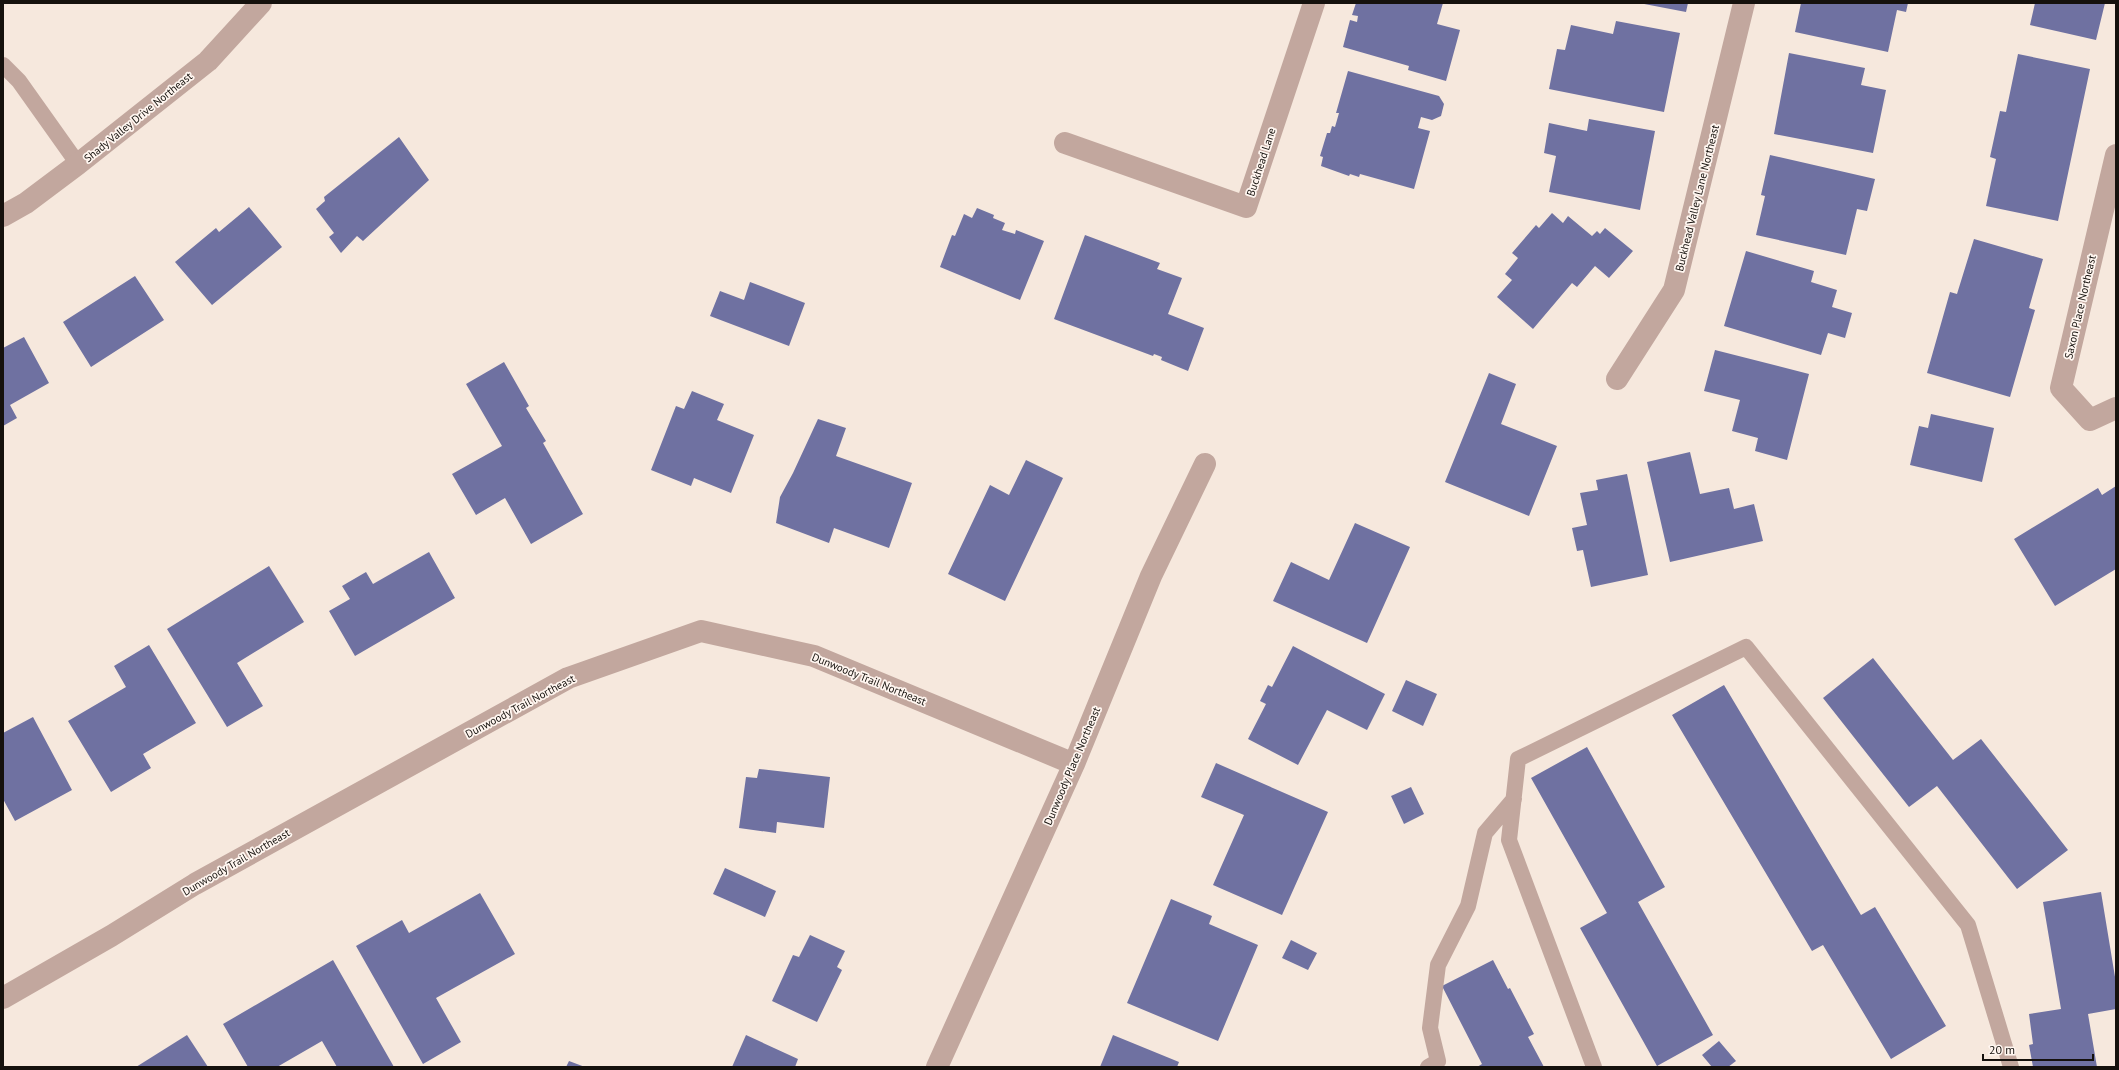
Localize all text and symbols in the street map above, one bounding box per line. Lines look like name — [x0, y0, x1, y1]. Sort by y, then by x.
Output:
street label: Shady Valley Drive Northeast — [81, 69, 195, 165]
street label: Buckhead Valley Lane Northeast — [1672, 123, 1722, 273]
street label: Buckhead Lane — [1243, 126, 1279, 198]
street label: Saxon Place Northeast — [2061, 253, 2099, 360]
street label: Dunwoody Trail Northeast — [810, 650, 928, 708]
street label: Dunwoody Trail Northeast — [463, 671, 577, 741]
street label: Dunwoody Place Northeast — [1041, 705, 1103, 827]
street label: Dunwoody Trail Northeast — [180, 825, 293, 899]
scale bar — [1983, 1036, 2093, 1062]
text: 20 m — [1989, 1042, 2015, 1057]

